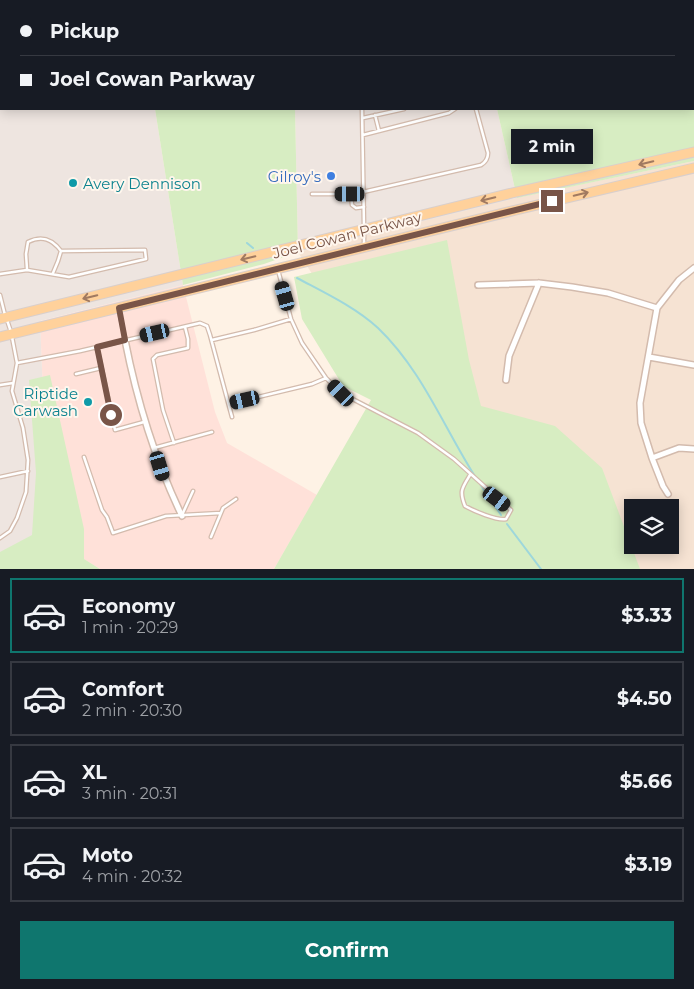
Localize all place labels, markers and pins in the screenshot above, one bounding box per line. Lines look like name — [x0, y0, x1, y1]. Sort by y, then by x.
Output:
place label: Gilroy's — [268, 167, 321, 186]
marker: Gilroy's — [325, 170, 337, 182]
place label: Avery Dennison — [83, 174, 201, 193]
marker: Avery Dennison — [67, 177, 79, 189]
place label: Riptide Carwash — [13, 384, 78, 420]
marker: Riptide Carwash — [82, 396, 94, 408]

